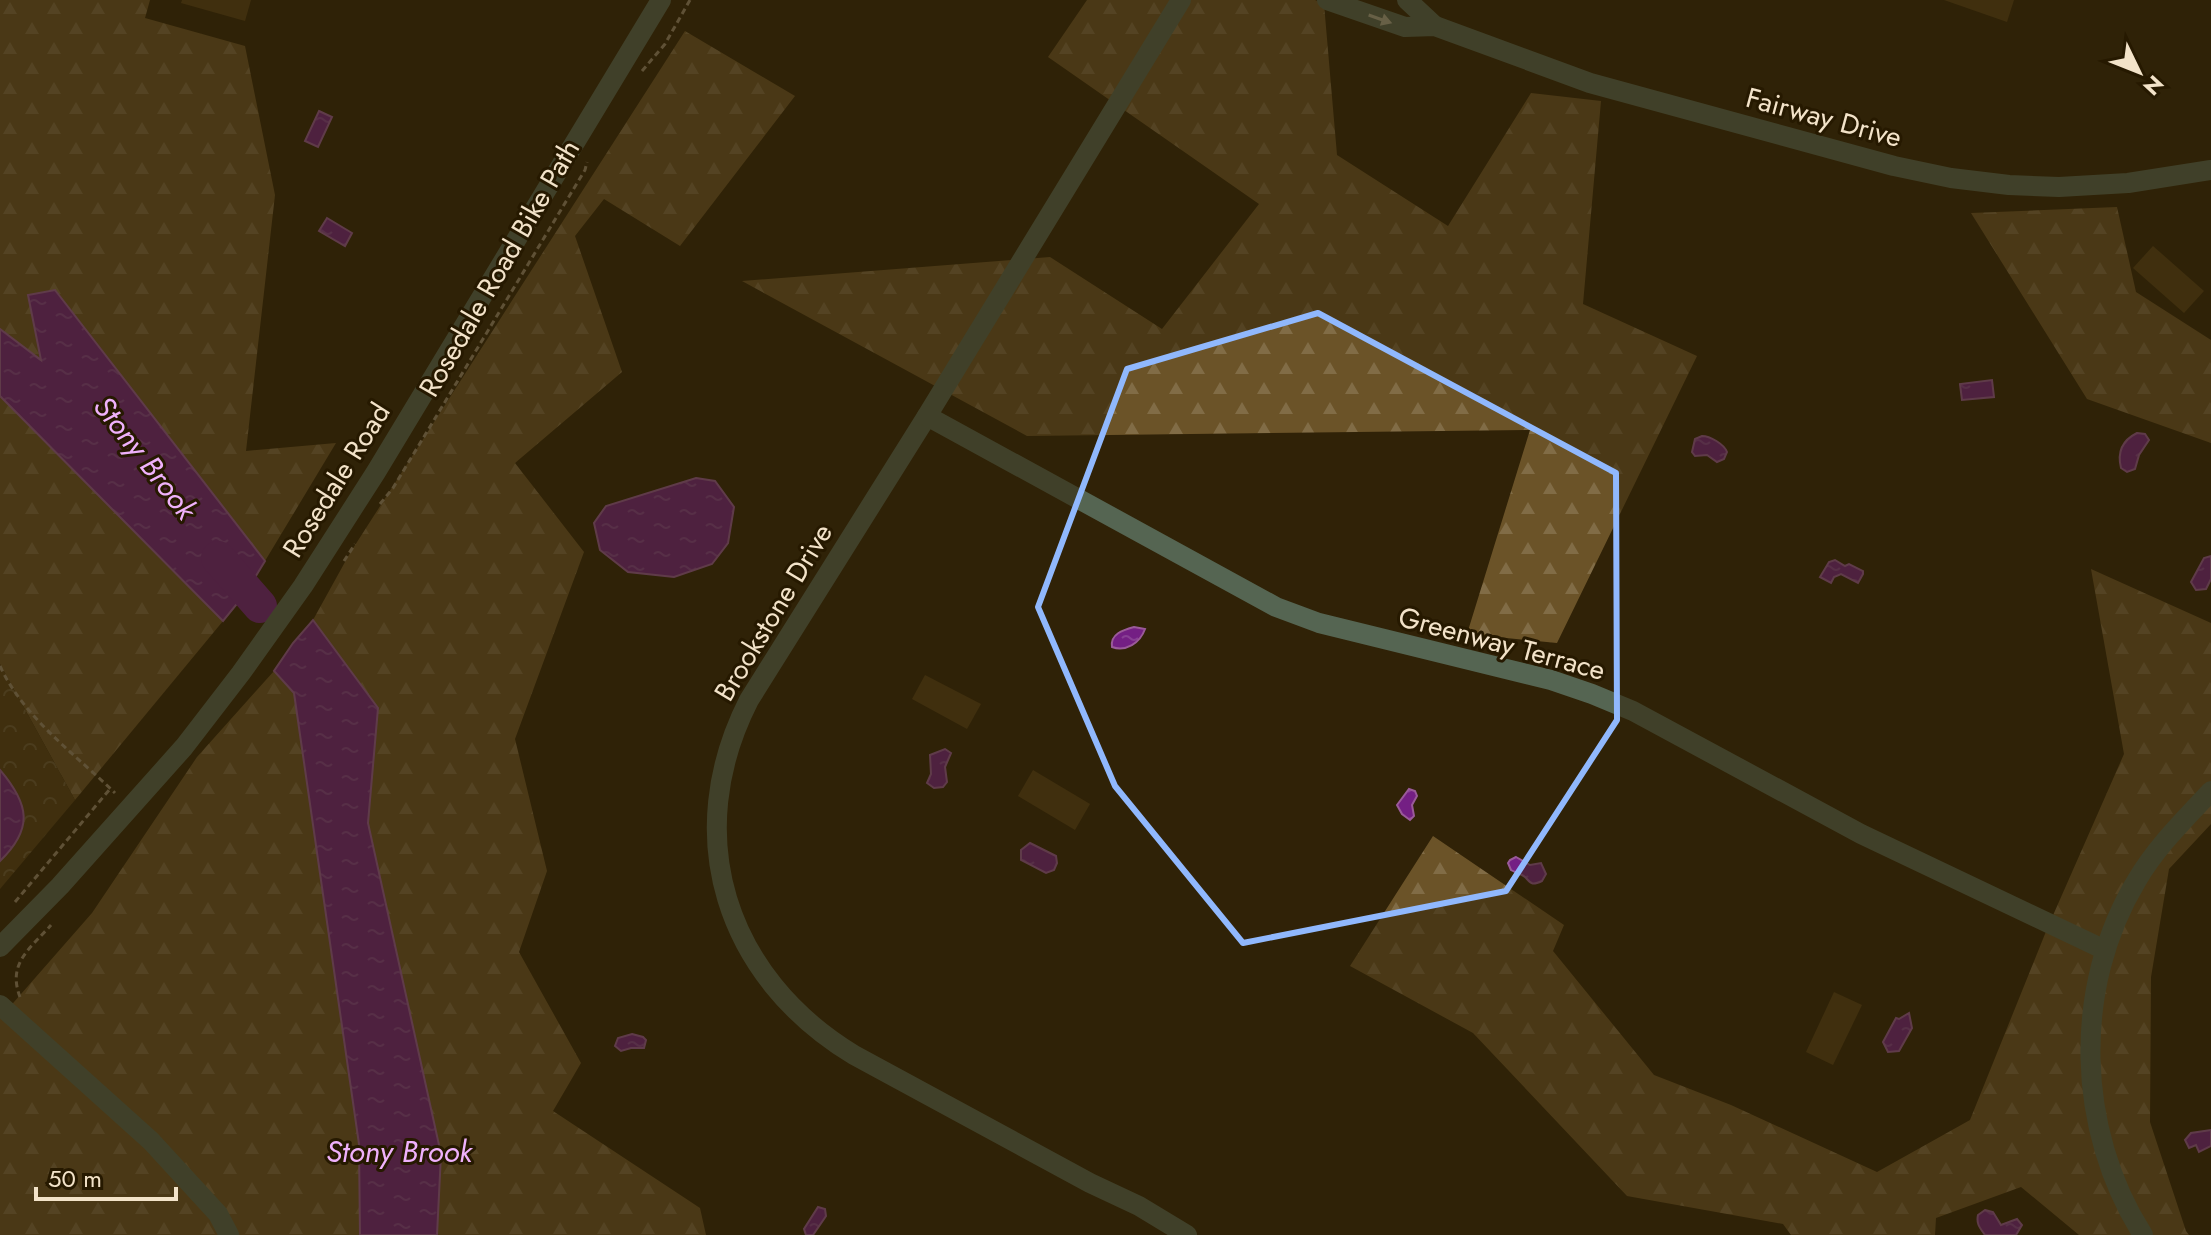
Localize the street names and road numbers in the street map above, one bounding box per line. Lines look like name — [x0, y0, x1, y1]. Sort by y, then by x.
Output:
street label: Fairway Drive — [1741, 77, 1906, 158]
street label: Rosedale Road Bike Path — [409, 132, 590, 405]
street label: Rosedale Road — [272, 395, 400, 566]
street label: Brookstone Drive — [704, 516, 843, 709]
street label: Greenway Terrace — [1394, 596, 1610, 691]

